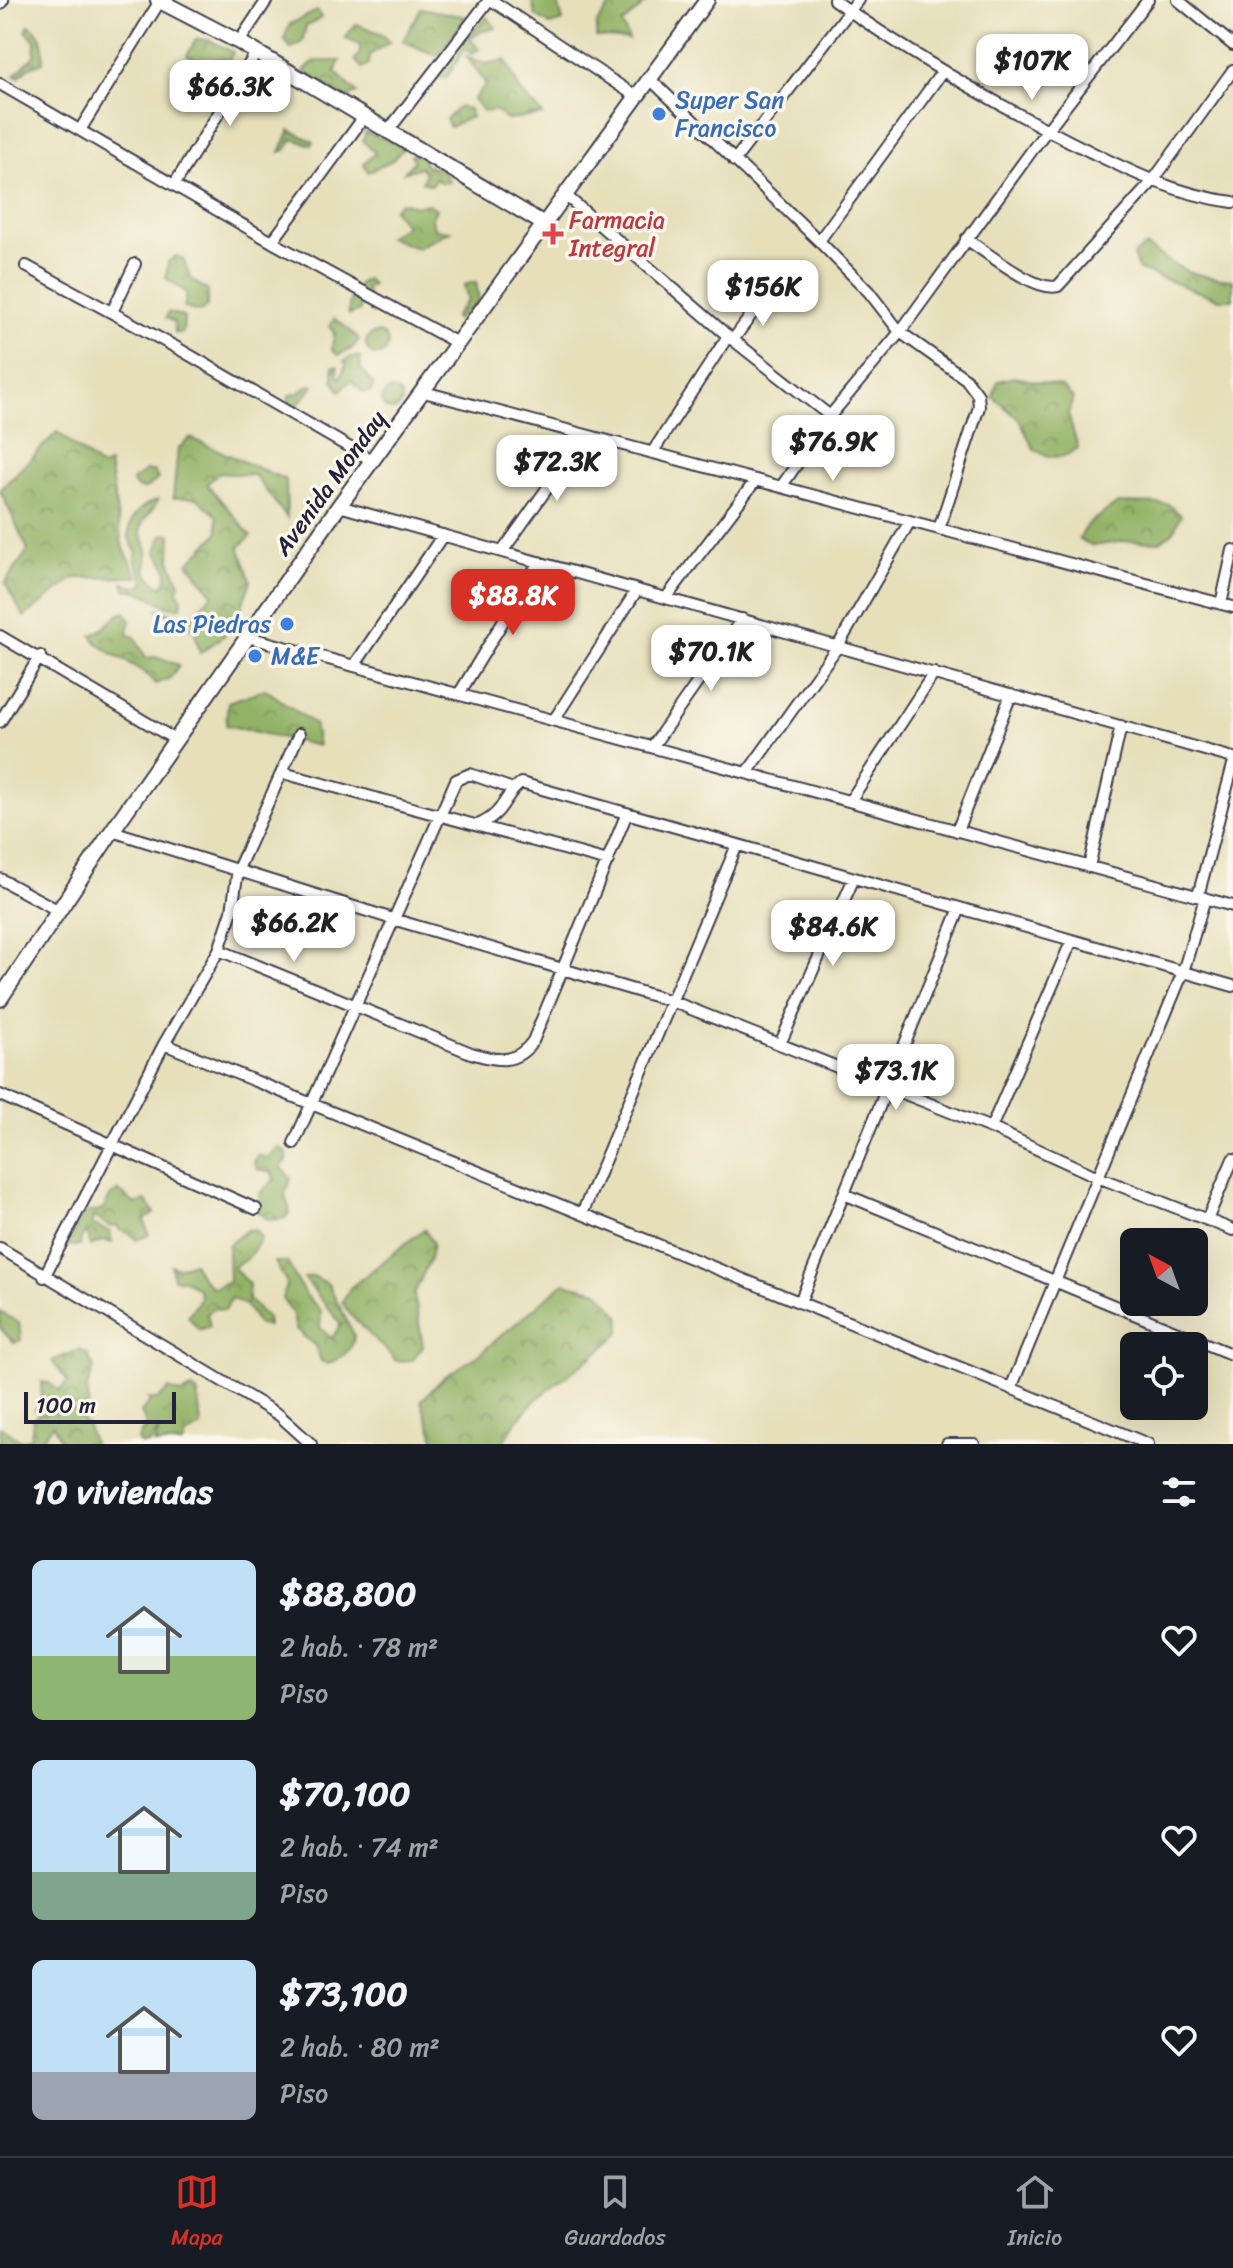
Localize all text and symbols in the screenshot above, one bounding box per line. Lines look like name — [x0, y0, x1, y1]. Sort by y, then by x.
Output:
pin: $107K — [976, 34, 1088, 102]
text: $107K — [994, 37, 1070, 83]
pin: $66.3K — [165, 60, 295, 128]
text: $66.3K — [188, 63, 272, 109]
place label: Super San Francisco — [675, 79, 784, 149]
marker: Super San Francisco — [650, 105, 668, 123]
place label: Farmacia Integral — [568, 199, 665, 269]
marker: Farmacia Integral — [544, 225, 562, 243]
pin: $156K — [707, 260, 819, 328]
text: $156K — [725, 263, 801, 309]
street label: Avenida Monday — [262, 401, 398, 566]
pin: $76.9K — [768, 415, 898, 483]
text: $76.9K — [790, 418, 876, 464]
pin: $72.3K — [492, 435, 622, 503]
text: $72.3K — [514, 438, 600, 484]
pin: $88.8K — [448, 569, 578, 637]
text: $88.8K — [469, 572, 557, 618]
place label: Las Piedras — [153, 603, 272, 645]
marker: Las Piedras — [278, 615, 296, 633]
pin: $70.1K — [646, 625, 776, 693]
text: $70.1K — [669, 628, 753, 674]
place label: M&E — [271, 635, 321, 677]
marker: M&E — [246, 647, 264, 665]
pin: $66.2K — [229, 896, 359, 964]
text: $66.2K — [251, 899, 337, 945]
pin: $84.6K — [768, 900, 898, 968]
text: $84.6K — [789, 903, 877, 949]
pin: $73.1K — [831, 1044, 961, 1112]
text: $73.1K — [855, 1047, 937, 1093]
north arrow — [1120, 1228, 1208, 1316]
map controls — [1120, 1228, 1208, 1420]
button: locate — [1120, 1332, 1208, 1420]
text: 100 m — [36, 1386, 96, 1425]
scale bar — [24, 1388, 176, 1424]
text: 10 viviendas — [32, 1462, 213, 1522]
icon: filters — [1157, 1470, 1201, 1514]
text: $88,800 — [280, 1564, 417, 1624]
icon: home — [96, 1592, 192, 1688]
icon: heart — [1157, 1618, 1201, 1662]
text: 2 hab. · 78 m² — [280, 1624, 438, 1670]
text: Piso — [280, 1670, 328, 1716]
text: $70,100 — [280, 1764, 411, 1824]
icon: home — [96, 1792, 192, 1888]
icon: heart — [1157, 1818, 1201, 1862]
text: 2 hab. · 74 m² — [280, 1824, 439, 1870]
text: Piso — [280, 1870, 328, 1916]
text: $73,100 — [280, 1964, 408, 2024]
icon: home — [96, 1992, 192, 2088]
icon: heart — [1157, 2018, 1201, 2062]
text: 2 hab. · 80 m² — [280, 2024, 440, 2070]
text: Piso — [280, 2070, 328, 2116]
tab: Mapa — [171, 2170, 223, 2257]
tab: Guardados — [564, 2170, 666, 2257]
tab: Inicio — [1007, 2170, 1062, 2257]

